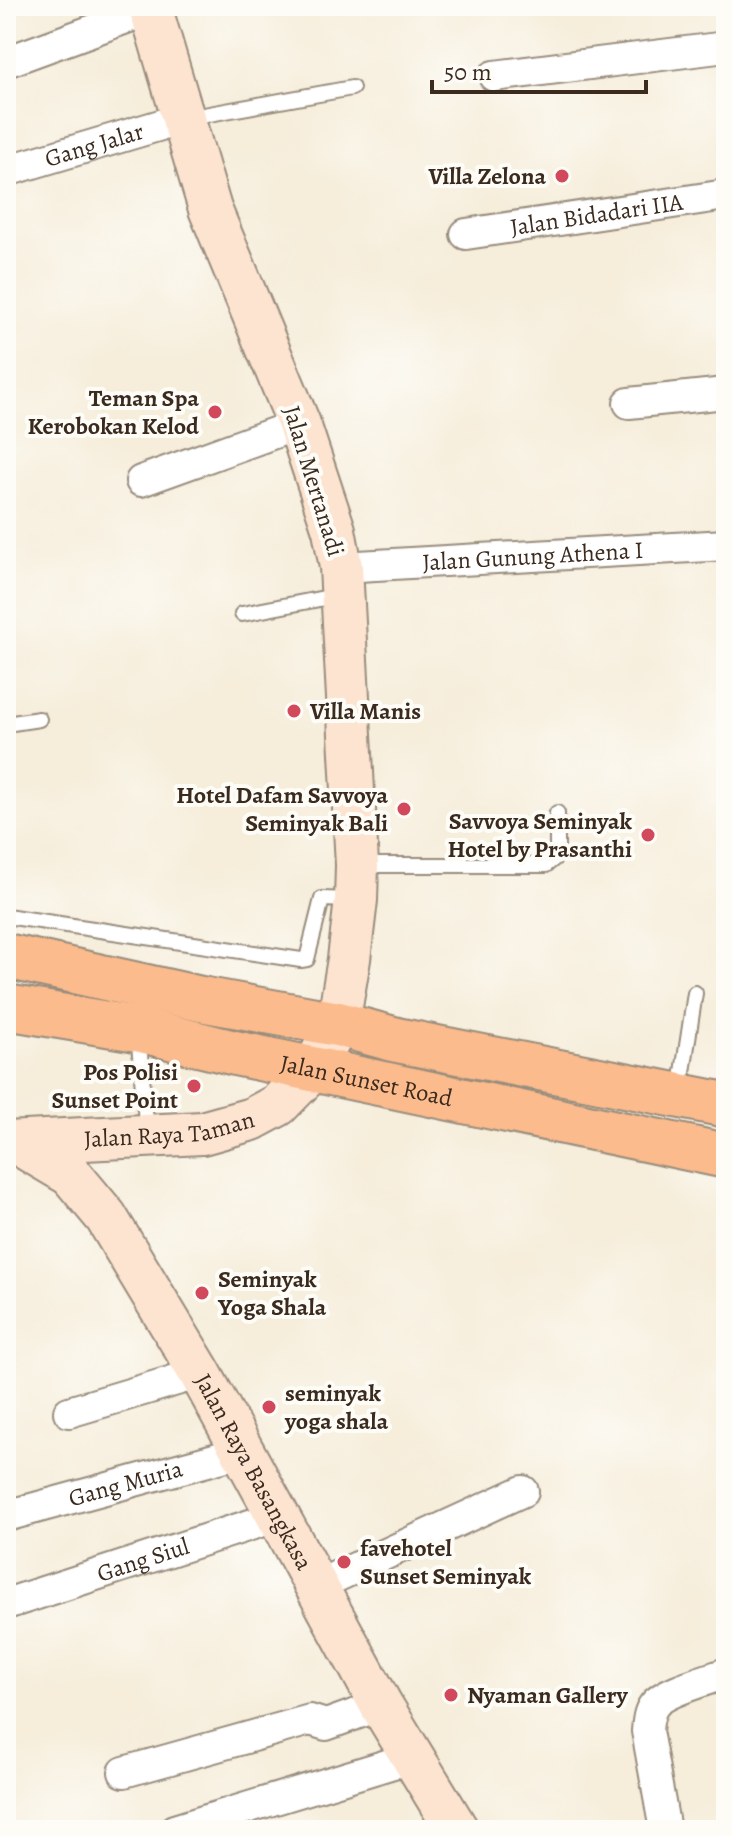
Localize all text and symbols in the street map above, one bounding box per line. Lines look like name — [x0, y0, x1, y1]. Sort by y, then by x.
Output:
scale bar — [432, 44, 646, 94]
text: 50 m — [444, 56, 492, 88]
street label: Gang Jalar — [41, 115, 147, 175]
place label: Villa Zelona — [427, 160, 546, 192]
marker: Villa Zelona — [553, 167, 571, 185]
street label: Jalan Bidadari IIA — [508, 186, 686, 243]
place label: Teman Spa Kerobokan Kelod — [27, 382, 199, 442]
street label: Jalan Mertanadi — [276, 402, 352, 560]
marker: Teman Spa Kerobokan Kelod — [206, 403, 224, 421]
street label: Jalan Gunung Athena I — [421, 534, 644, 578]
place label: Villa Manis — [309, 695, 421, 727]
marker: Villa Manis — [285, 702, 303, 720]
place label: Hotel Dafam Savvoya Seminyak Bali — [176, 779, 388, 839]
marker: Hotel Dafam Savvoya Seminyak Bali — [395, 800, 413, 818]
place label: Savvoya Seminyak Hotel by Prasanthi — [448, 805, 633, 865]
marker: Savvoya Seminyak Hotel by Prasanthi — [639, 826, 657, 844]
street label: Jalan Sunset Road — [277, 1047, 456, 1114]
place label: Pos Polisi Sunset Point — [52, 1056, 178, 1116]
marker: Pos Polisi Sunset Point — [185, 1077, 203, 1095]
street label: Jalan Raya Taman — [83, 1103, 258, 1155]
place label: Seminyak Yoga Shala — [217, 1263, 327, 1323]
marker: Seminyak Yoga Shala — [193, 1284, 211, 1302]
street label: Jalan Raya Basangkasa — [187, 1368, 321, 1576]
place label: seminyak yoga shala — [284, 1377, 389, 1437]
marker: seminyak yoga shala — [260, 1398, 278, 1416]
street label: Gang Muria — [65, 1452, 187, 1514]
street label: Gang Siul — [93, 1530, 193, 1590]
place label: favehotel Sunset Seminyak — [360, 1532, 532, 1592]
marker: favehotel Sunset Seminyak — [335, 1553, 353, 1571]
place label: Nyaman Gallery — [467, 1679, 629, 1711]
marker: Nyaman Gallery — [442, 1686, 460, 1704]

